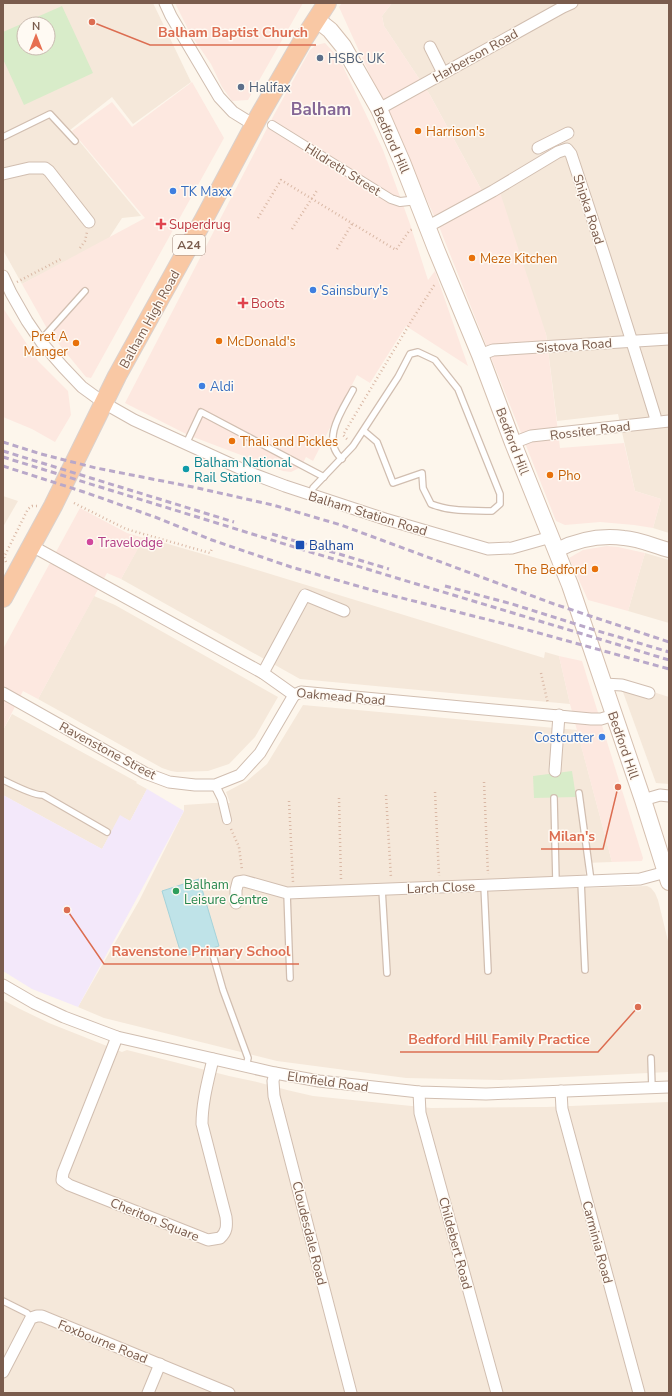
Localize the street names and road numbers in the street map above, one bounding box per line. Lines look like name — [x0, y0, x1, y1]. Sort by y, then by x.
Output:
street label: Harberson Road — [430, 25, 521, 87]
street label: Bedford Hill — [368, 104, 414, 177]
street label: Hildreth Street — [301, 139, 384, 201]
street label: Shipka Road — [568, 172, 608, 247]
road number: A24 — [173, 235, 205, 255]
street label: Balham High Road — [115, 267, 184, 372]
street label: Sistova Road — [536, 334, 613, 358]
street label: Bedford Hill — [491, 405, 533, 478]
street label: Rossiter Road — [549, 417, 631, 445]
street label: Balham Station Road — [306, 487, 429, 541]
street label: Oakmead Road — [296, 684, 386, 710]
street label: Bedford Hill — [603, 709, 643, 782]
street label: Ravenstone Street — [56, 718, 160, 784]
street label: Larch Close — [407, 878, 476, 898]
street label: Elmfield Road — [286, 1067, 370, 1097]
street label: Cloudesdale Road — [287, 1179, 331, 1287]
street label: Cheriton Square — [107, 1194, 202, 1246]
street label: Childebert Road — [434, 1195, 476, 1291]
street label: Carminia Road — [577, 1199, 617, 1286]
street label: Foxbourne Road — [55, 1316, 150, 1368]

